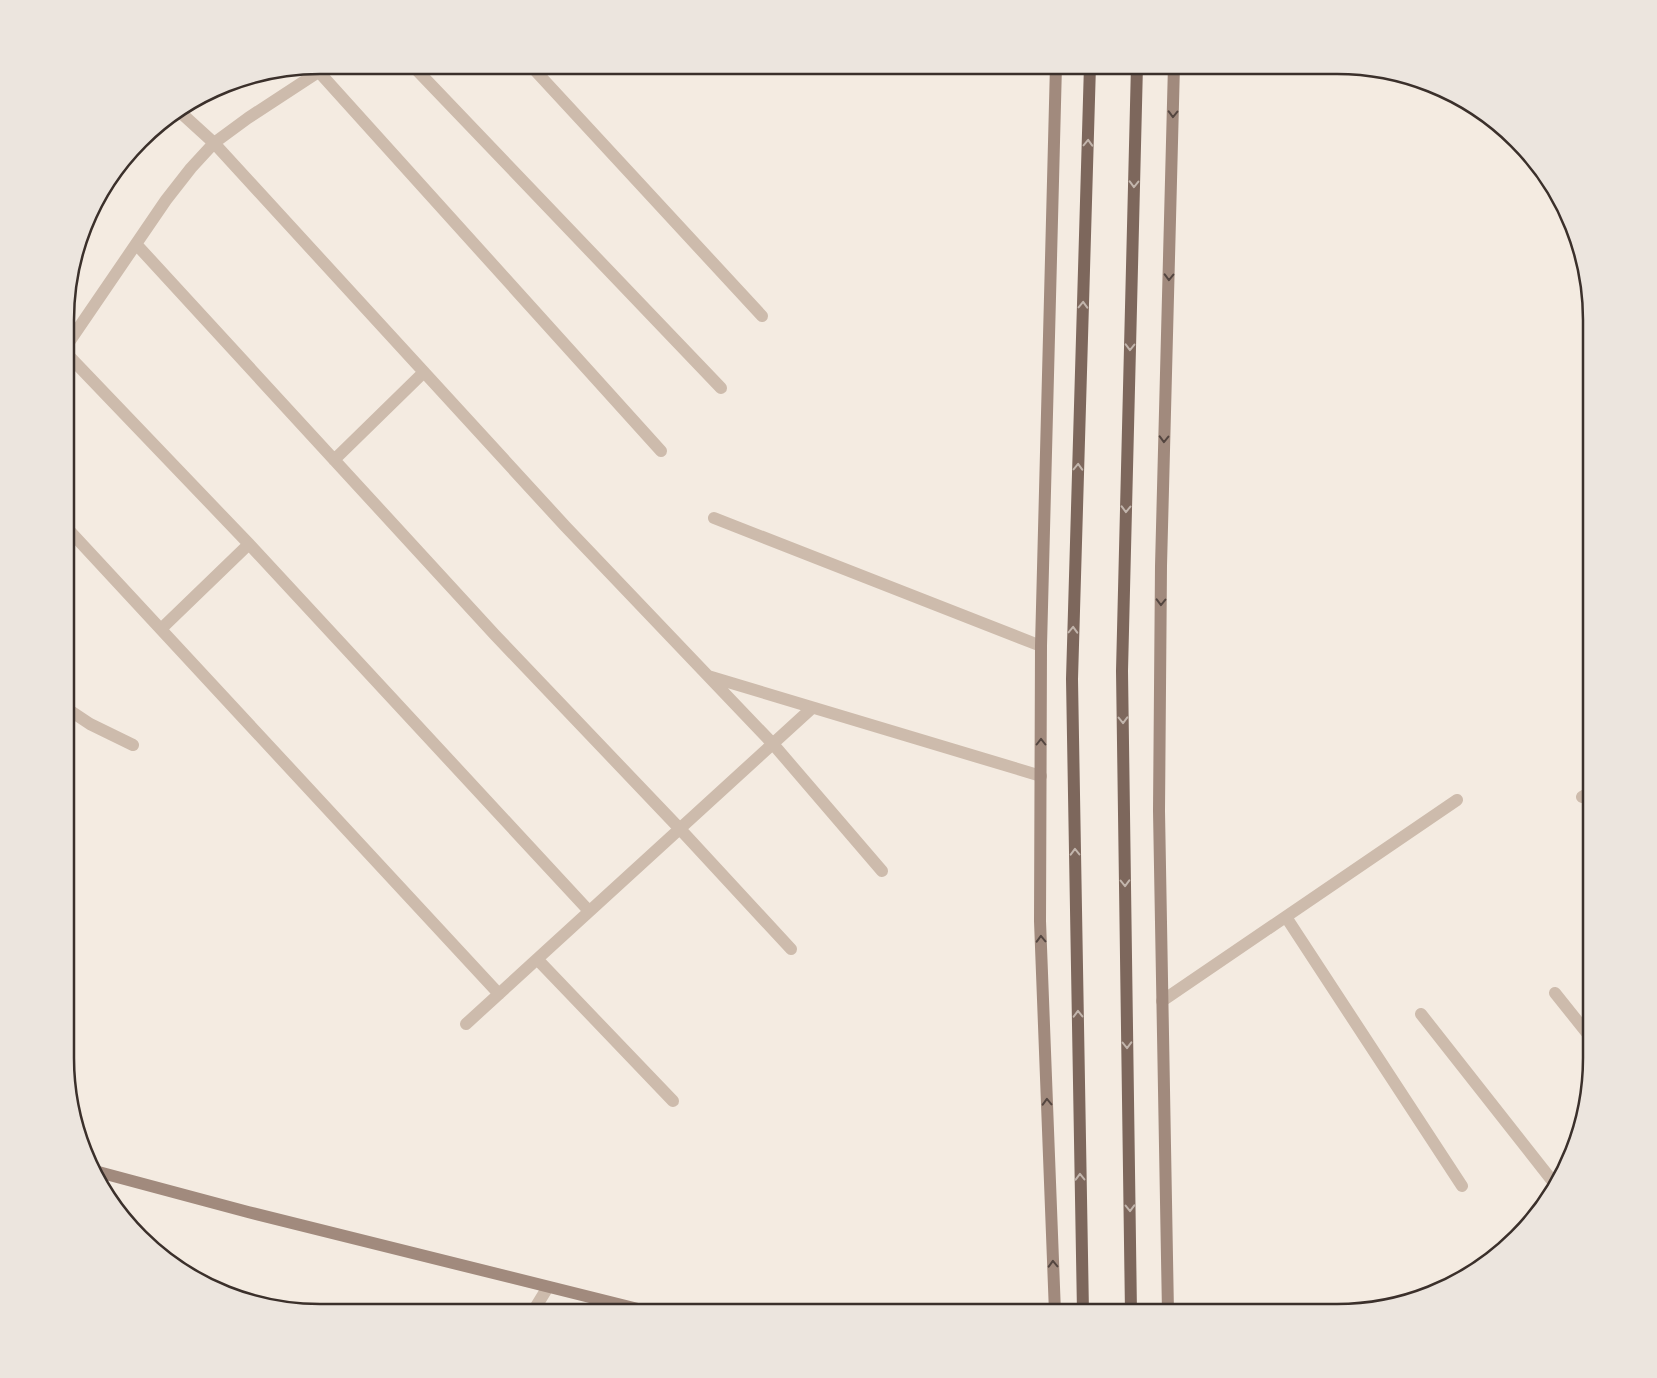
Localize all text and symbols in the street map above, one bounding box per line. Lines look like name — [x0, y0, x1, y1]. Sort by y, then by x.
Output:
one-way arrow — [1167, 110, 1178, 118]
one-way arrow — [1083, 138, 1093, 146]
one-way arrow — [1129, 180, 1139, 188]
one-way arrow — [1163, 273, 1174, 281]
one-way arrow — [1078, 301, 1088, 308]
one-way arrow — [1125, 343, 1135, 351]
one-way arrow — [1159, 435, 1170, 443]
one-way arrow — [1073, 463, 1084, 471]
one-way arrow — [1121, 506, 1131, 513]
one-way arrow — [1156, 598, 1166, 606]
one-way arrow — [1068, 626, 1079, 634]
one-way arrow — [1117, 716, 1128, 724]
one-way arrow — [1036, 738, 1046, 746]
one-way arrow — [1070, 847, 1080, 855]
one-way arrow — [1120, 879, 1130, 887]
one-way arrow — [1035, 935, 1046, 943]
one-way arrow — [1072, 1010, 1083, 1018]
one-way arrow — [1122, 1041, 1133, 1049]
one-way arrow — [1042, 1097, 1052, 1105]
one-way arrow — [1075, 1172, 1085, 1180]
one-way arrow — [1125, 1204, 1135, 1212]
one-way arrow — [1048, 1260, 1058, 1268]

